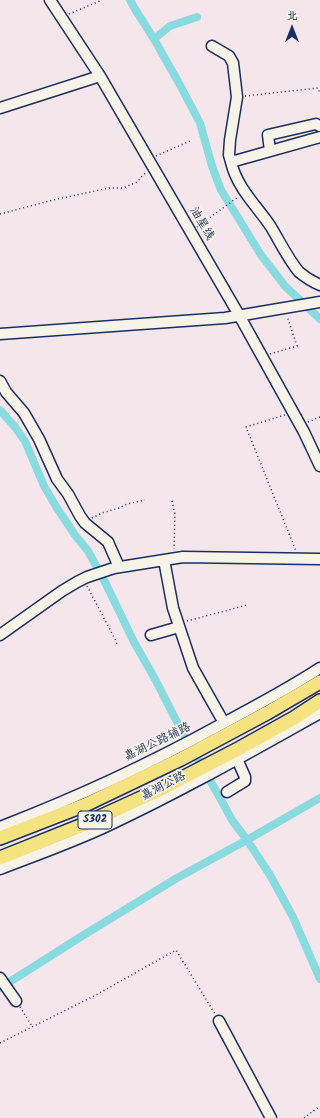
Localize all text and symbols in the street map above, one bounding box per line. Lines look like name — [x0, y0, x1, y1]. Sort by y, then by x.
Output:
text: 北 — [287, 7, 298, 25]
north arrow — [272, 8, 312, 48]
street label: 油星线 — [186, 205, 216, 243]
street label: 嘉湖公路辅路 — [122, 721, 194, 765]
street label: 嘉湖公路 — [139, 770, 189, 804]
road number: S302 — [78, 811, 112, 829]

